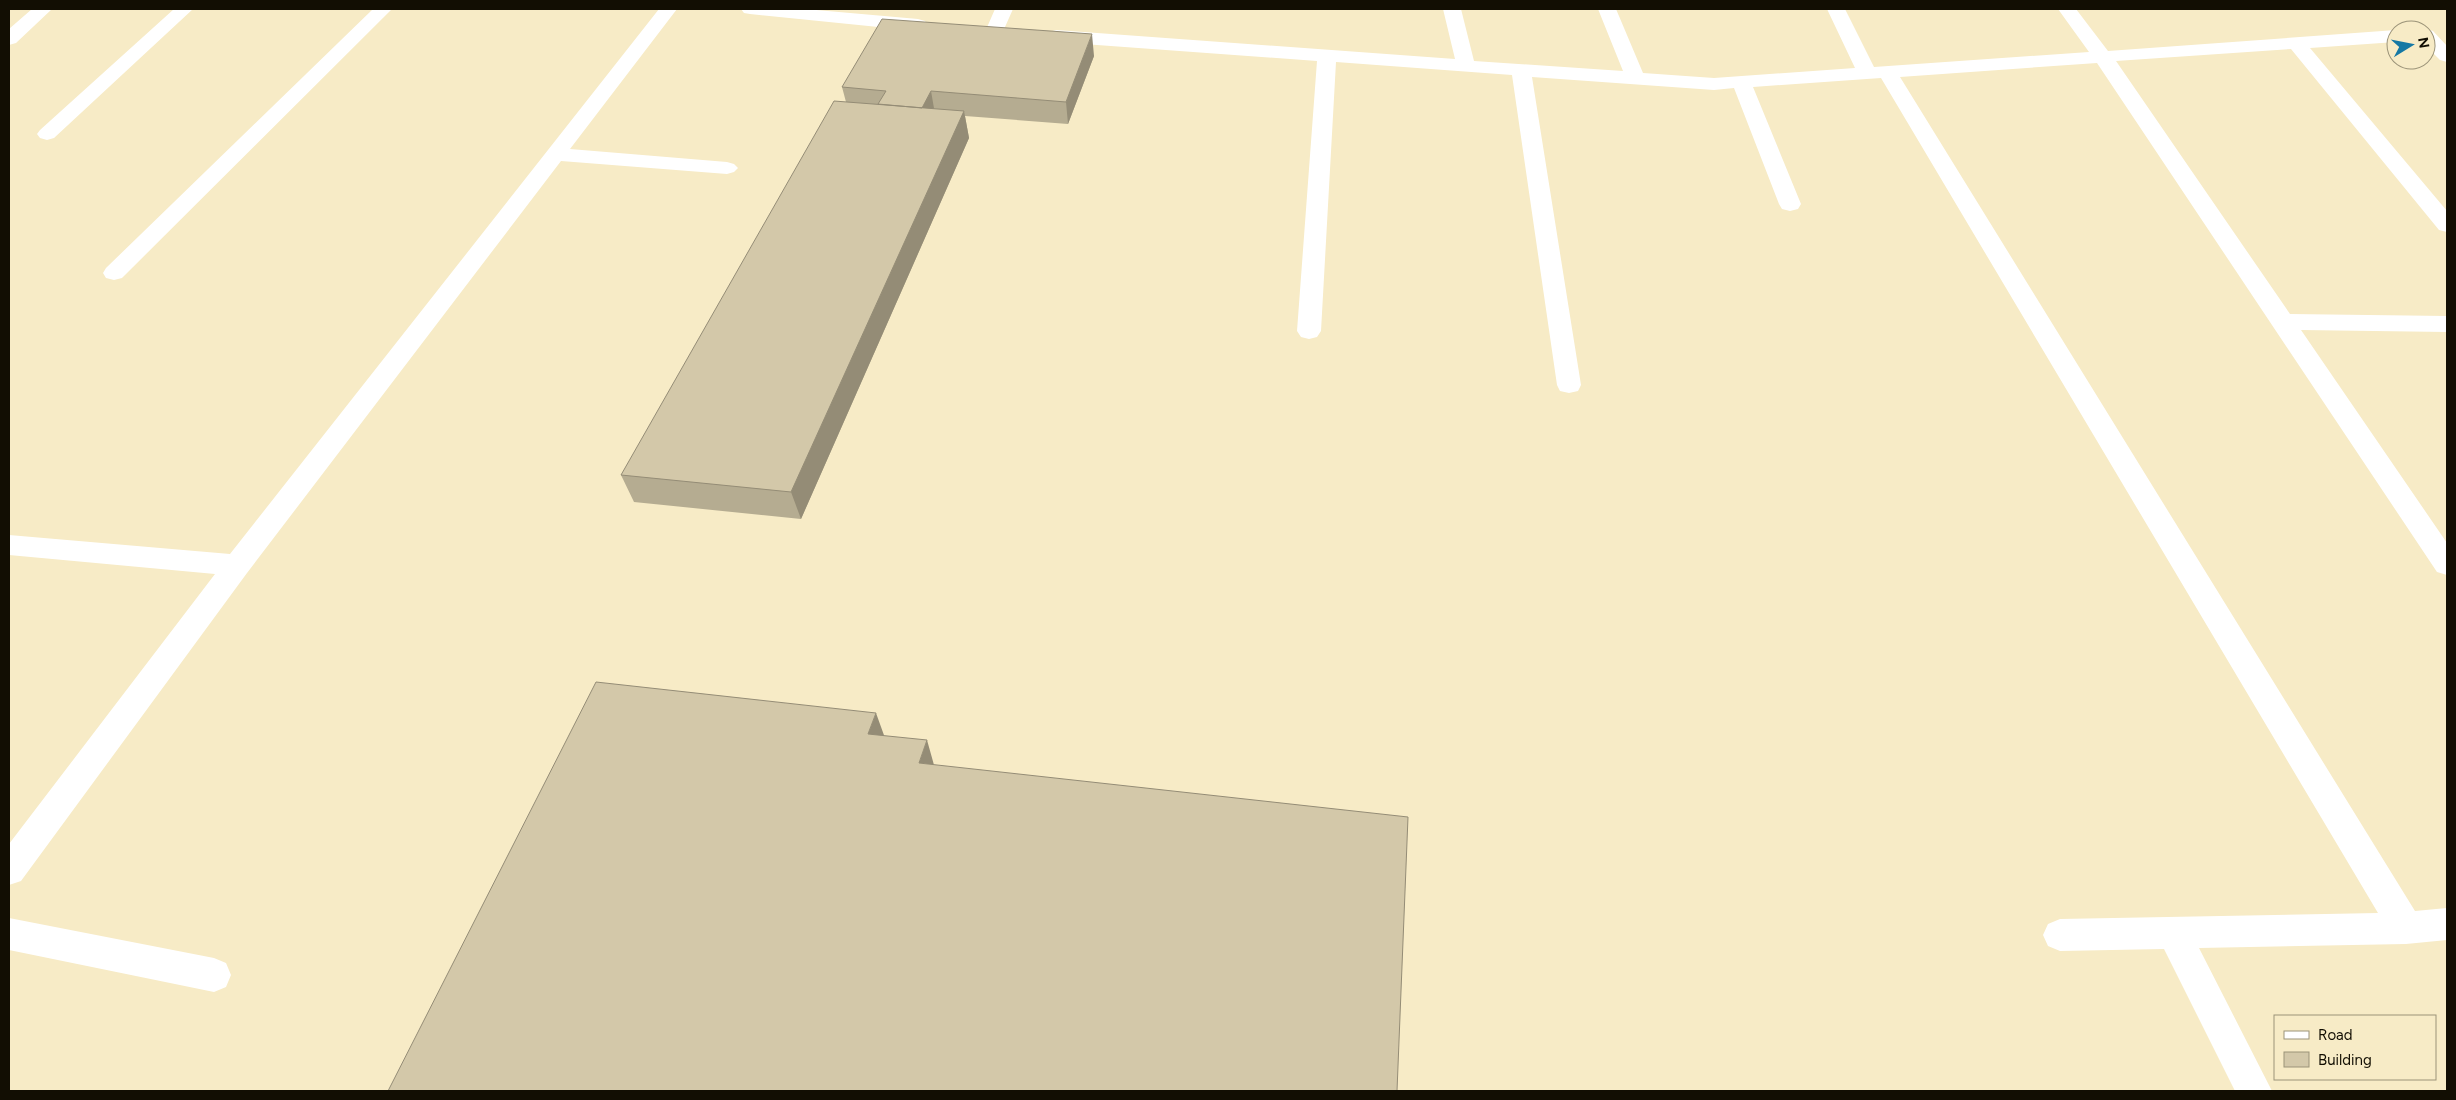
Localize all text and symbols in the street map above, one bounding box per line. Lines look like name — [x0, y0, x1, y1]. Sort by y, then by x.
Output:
north arrow — [2386, 20, 2436, 70]
text: N — [2414, 36, 2433, 50]
legend — [2274, 1015, 2436, 1080]
text: Road — [2318, 1026, 2353, 1044]
text: Building — [2318, 1051, 2372, 1069]

